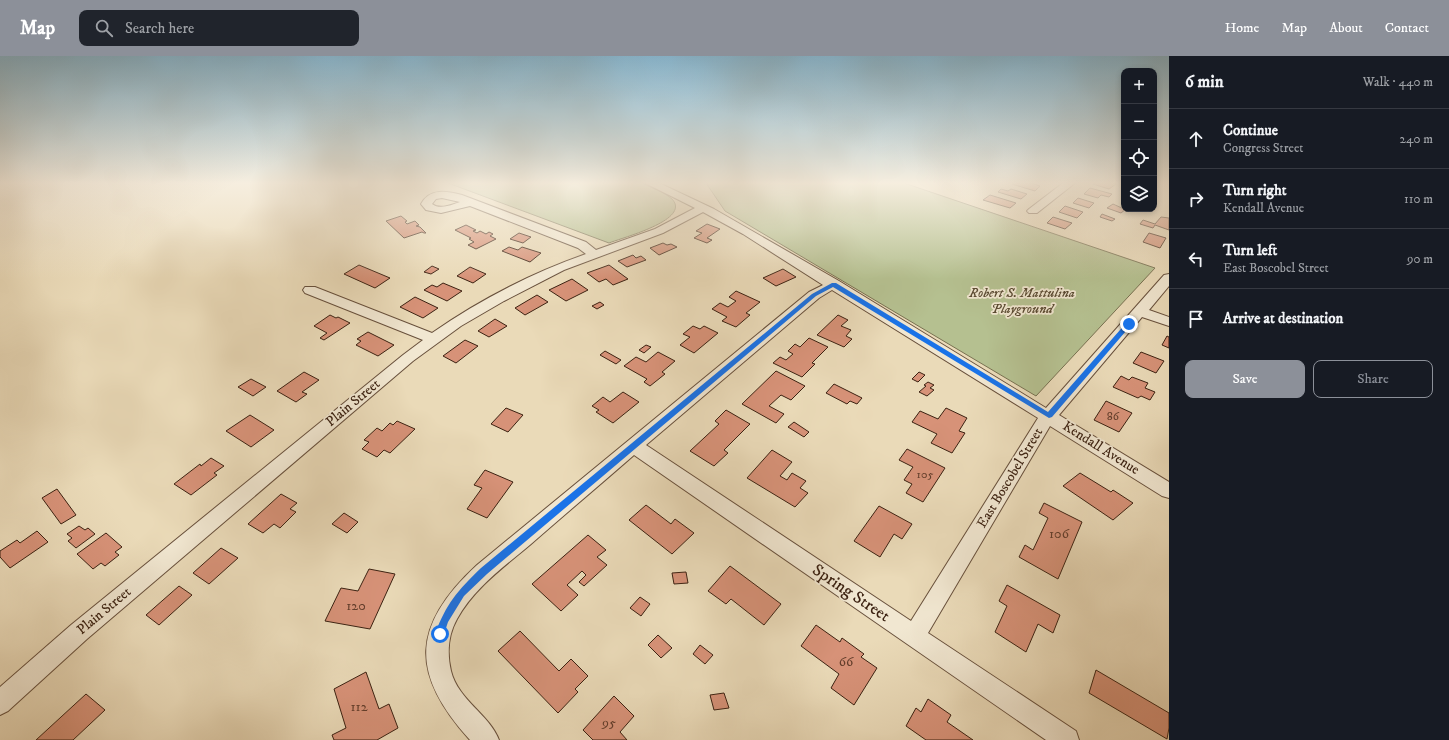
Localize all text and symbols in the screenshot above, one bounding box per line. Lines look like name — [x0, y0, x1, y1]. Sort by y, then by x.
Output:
search box — [79, 10, 359, 46]
text: Map — [20, 17, 55, 40]
icon: search — [93, 17, 115, 39]
text: Search here — [125, 19, 194, 38]
text: Home — [1225, 19, 1259, 37]
text: Map — [1281, 19, 1307, 37]
text: About — [1329, 19, 1363, 37]
text: Contact — [1385, 19, 1429, 37]
map controls — [1121, 68, 1157, 212]
button: + — [1121, 68, 1157, 104]
text: 6 min — [1185, 71, 1224, 93]
text: Walk · 440 m — [1363, 74, 1433, 90]
button: − — [1121, 104, 1157, 140]
text: Continue — [1223, 121, 1278, 140]
icon: ahead — [1185, 128, 1207, 150]
text: 240 m — [1400, 131, 1433, 147]
button: locate — [1121, 140, 1157, 176]
text: Congress Street — [1223, 140, 1304, 156]
button: layers — [1121, 176, 1157, 212]
text: Turn right — [1223, 181, 1286, 200]
icon: right — [1185, 188, 1207, 210]
text: 110 m — [1404, 191, 1433, 207]
text: Kendall Avenue — [1223, 200, 1304, 216]
text: Turn left — [1223, 241, 1277, 260]
icon: left — [1185, 248, 1207, 270]
text: 90 m — [1407, 251, 1433, 267]
text: East Boscobel Street — [1223, 260, 1329, 276]
park label: Robert S. Mattulina Playground — [968, 284, 1075, 318]
icon: arrive — [1185, 308, 1207, 330]
text: Arrive at destination — [1223, 309, 1343, 328]
route end — [1120, 315, 1138, 333]
button: Save — [1185, 360, 1305, 398]
button: Share — [1313, 360, 1433, 398]
street label: Plain Street — [322, 375, 384, 431]
house number: 86 — [1107, 409, 1120, 424]
street label: Kendall Avenue — [1059, 417, 1143, 479]
street label: East Boscobel Street — [973, 424, 1047, 531]
house number: 105 — [917, 467, 933, 482]
house number: 106 — [1049, 525, 1070, 543]
street label: Spring Street — [808, 559, 895, 627]
street label: Plain Street — [73, 583, 135, 639]
house number: 120 — [346, 597, 366, 615]
route start — [431, 625, 449, 643]
house number: 66 — [839, 653, 854, 671]
house number: 112 — [350, 698, 368, 716]
house number: 95 — [601, 714, 616, 732]

